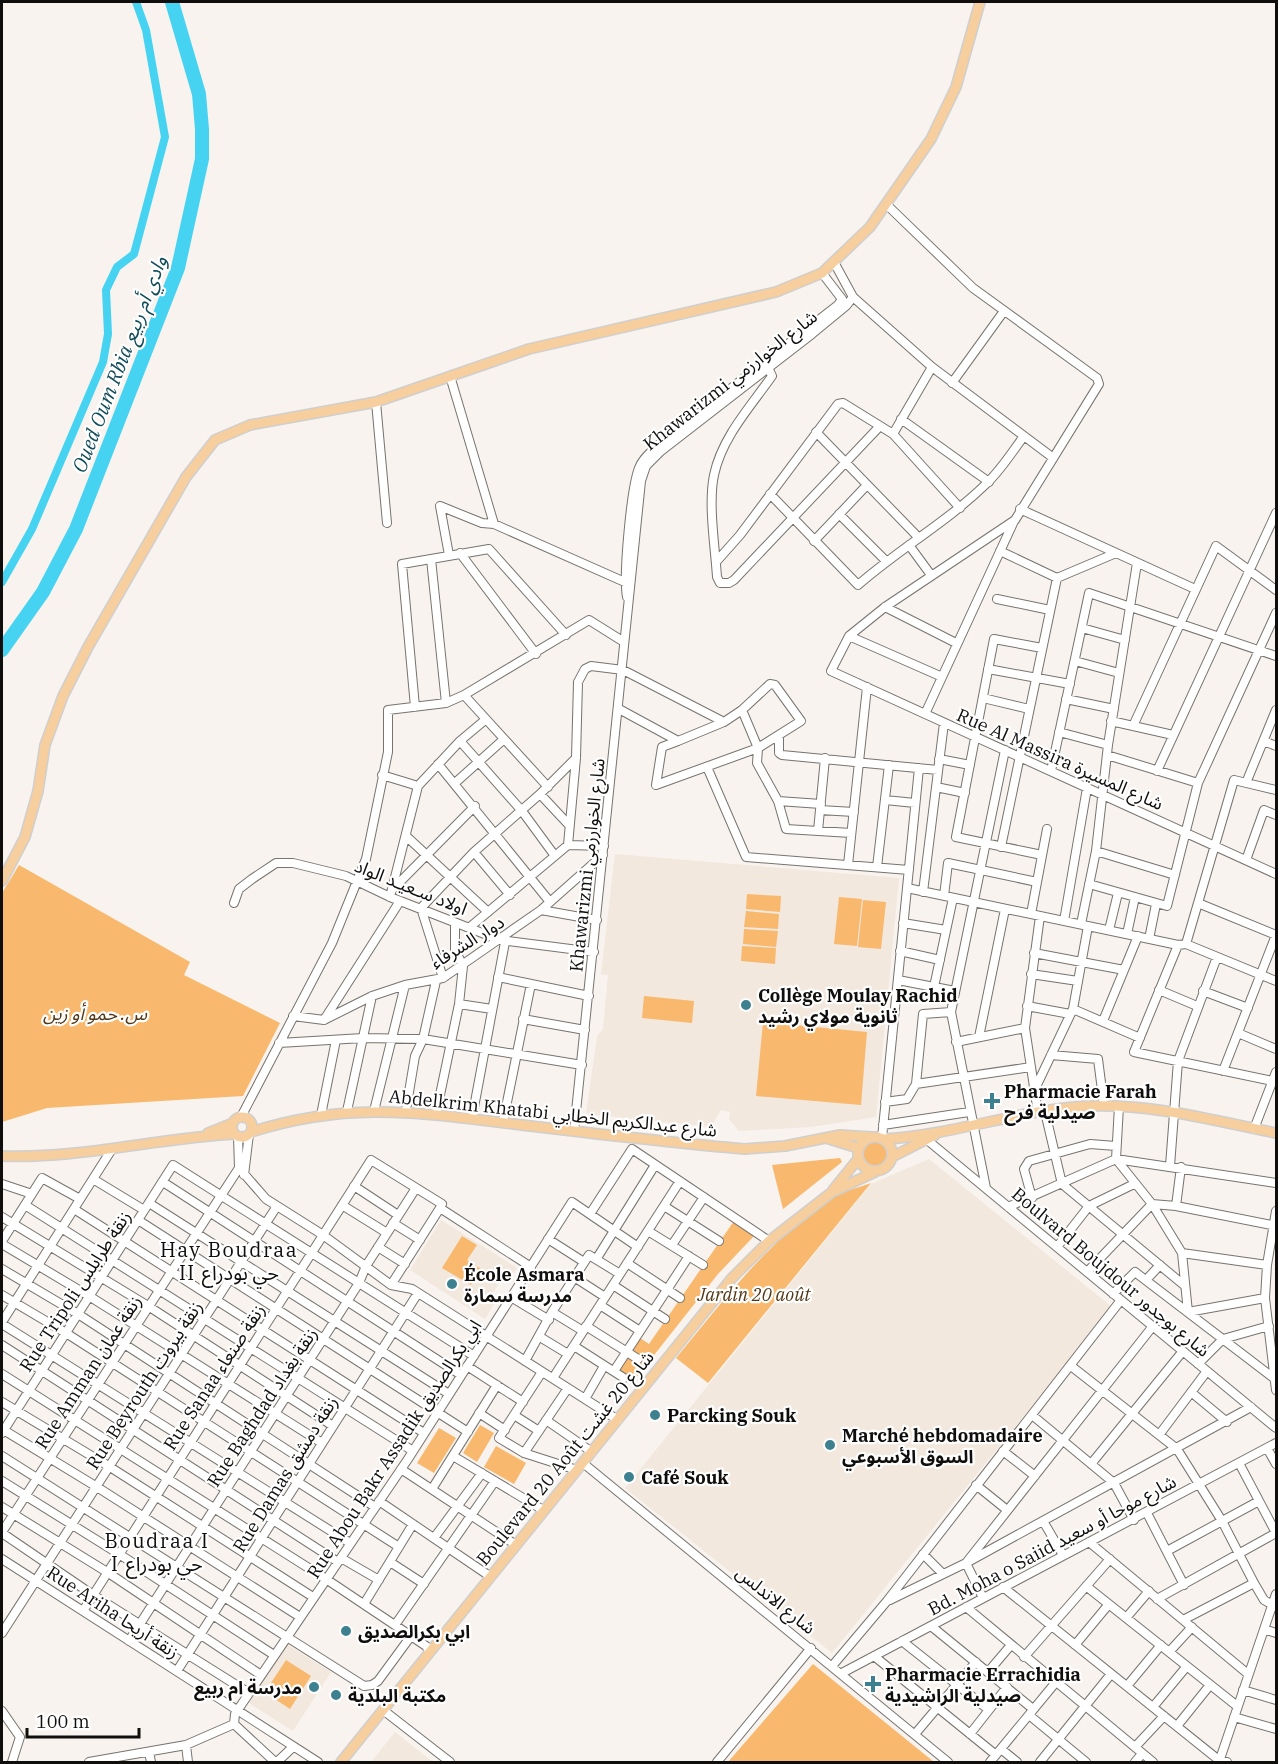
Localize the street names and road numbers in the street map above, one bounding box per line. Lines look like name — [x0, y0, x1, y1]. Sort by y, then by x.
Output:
street label: Khawarizmi شارع الخوارزمي — [638, 305, 824, 458]
street label: Rue Al Massira شارع المسيرة — [952, 703, 1167, 818]
street label: Khawarizmi شارع الخوارزمي — [564, 757, 613, 973]
street label: اولاد سـعيـد الواد — [351, 854, 471, 920]
street label: دوار الشرفاء — [426, 910, 508, 974]
street label: Abdelkrim Khatabi شارع عبدالكريم الخطابي — [387, 1084, 718, 1145]
street label: Boulvard Boujdour شارع بوجدور — [1005, 1182, 1215, 1364]
street label: Rue Tripoli زنقة طرابلس — [14, 1206, 136, 1376]
street label: Rue Amman زنقة عمان — [30, 1291, 146, 1453]
street label: Rue Beyrouth زنقة بيروت — [81, 1296, 207, 1474]
street label: Rue Sanaa زنقة صنعاء — [158, 1299, 270, 1455]
street label: Rue Abou Bakr Assadik ابي بكرالصديق — [302, 1315, 488, 1584]
street label: Rue Baghdad زنقة بغداد — [202, 1323, 322, 1491]
street label: Boulevard 20 Août شارع 20 غشت — [471, 1346, 661, 1572]
street label: Rue Damas زنقة دمشق — [228, 1392, 342, 1556]
street label: Bd. Moha o Saiid شارع موحا أو سعيد — [924, 1470, 1182, 1623]
street label: Rue Ariha زنقة أريحا — [42, 1561, 184, 1663]
street label: شارع الاندلس — [730, 1561, 821, 1641]

